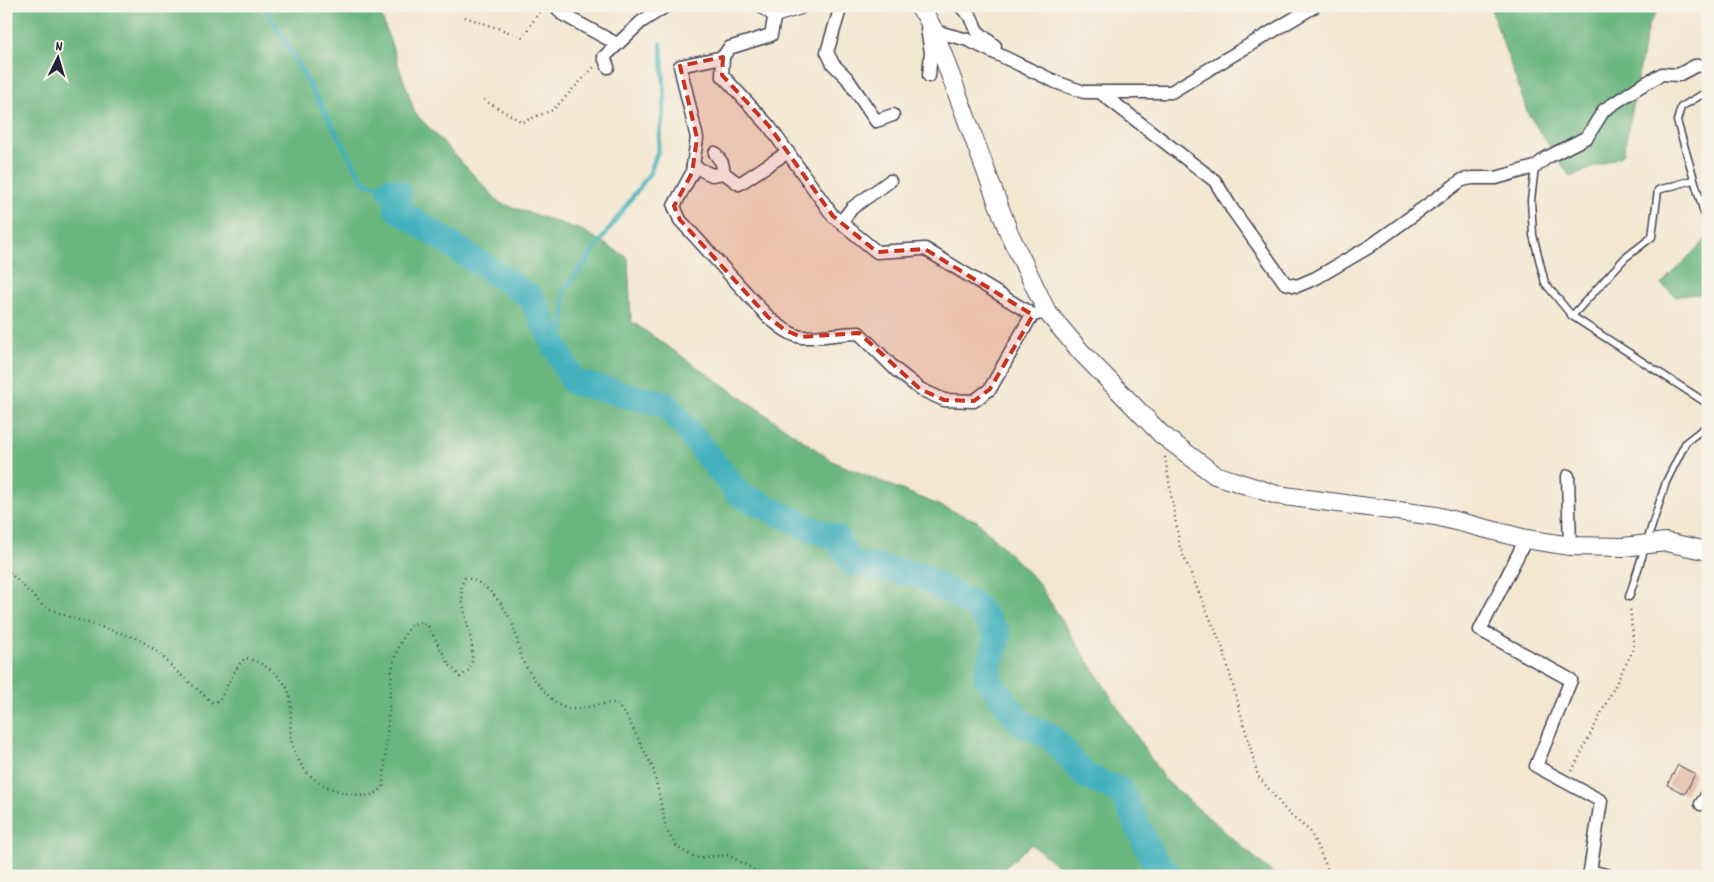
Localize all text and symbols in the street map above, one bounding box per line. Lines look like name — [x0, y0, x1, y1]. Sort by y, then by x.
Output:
north arrow — [32, 32, 82, 82]
text: N — [55, 37, 63, 57]

